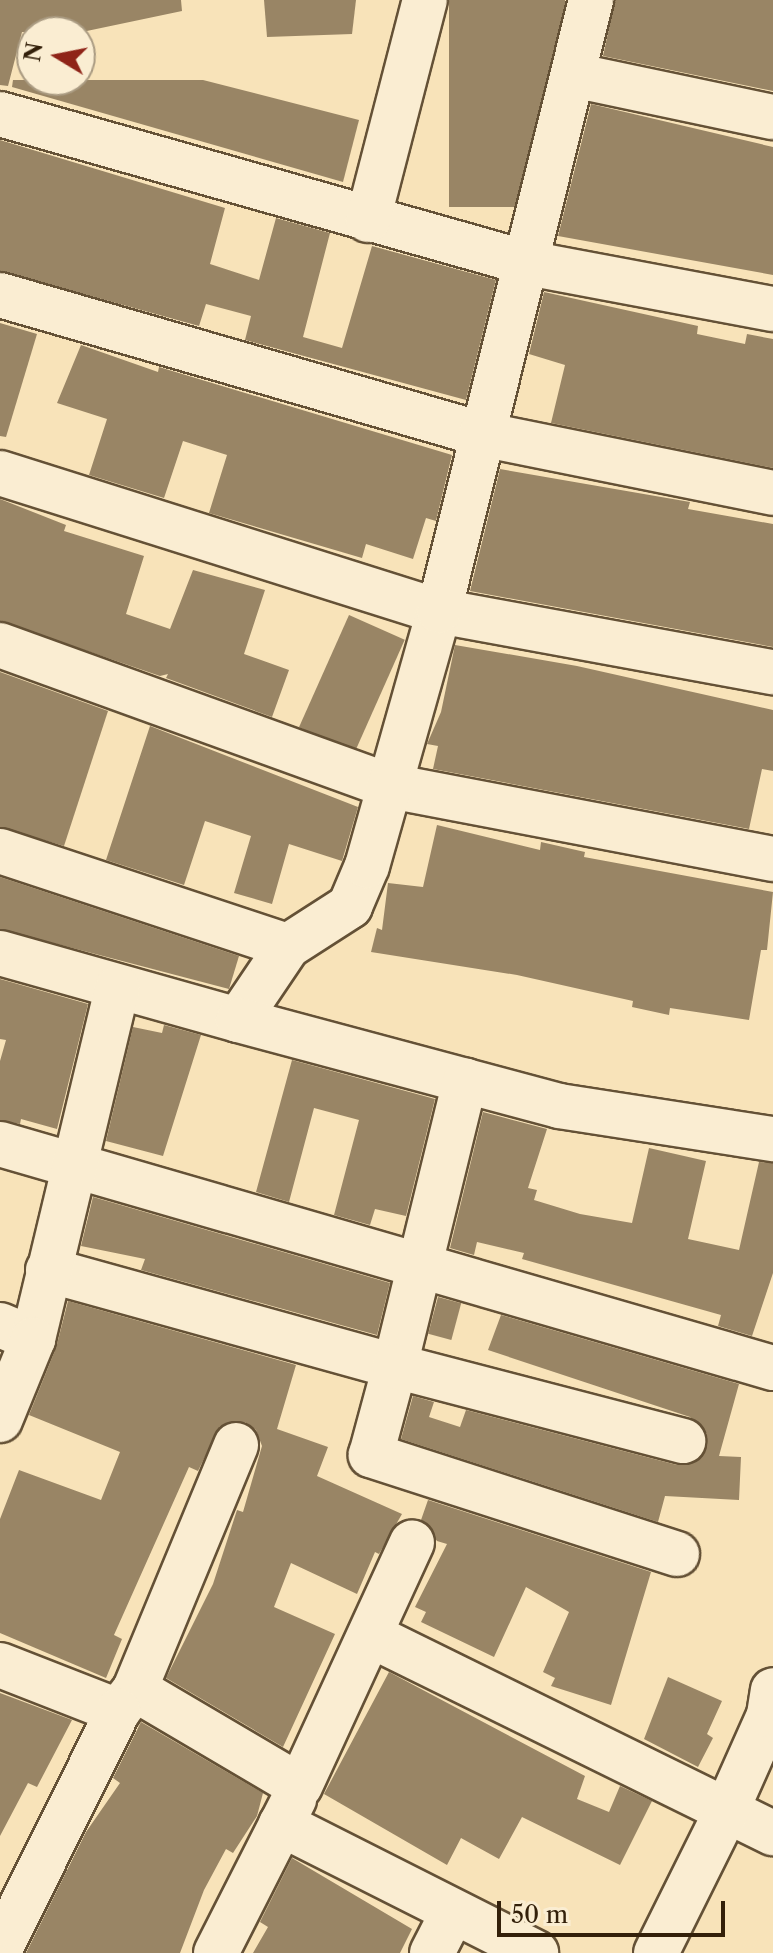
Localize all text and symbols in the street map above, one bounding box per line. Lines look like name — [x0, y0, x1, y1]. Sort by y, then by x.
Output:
north arrow — [16, 16, 96, 96]
text: N — [19, 40, 49, 64]
scale bar — [501, 1885, 729, 1935]
text: 50 m — [511, 1900, 568, 1929]

